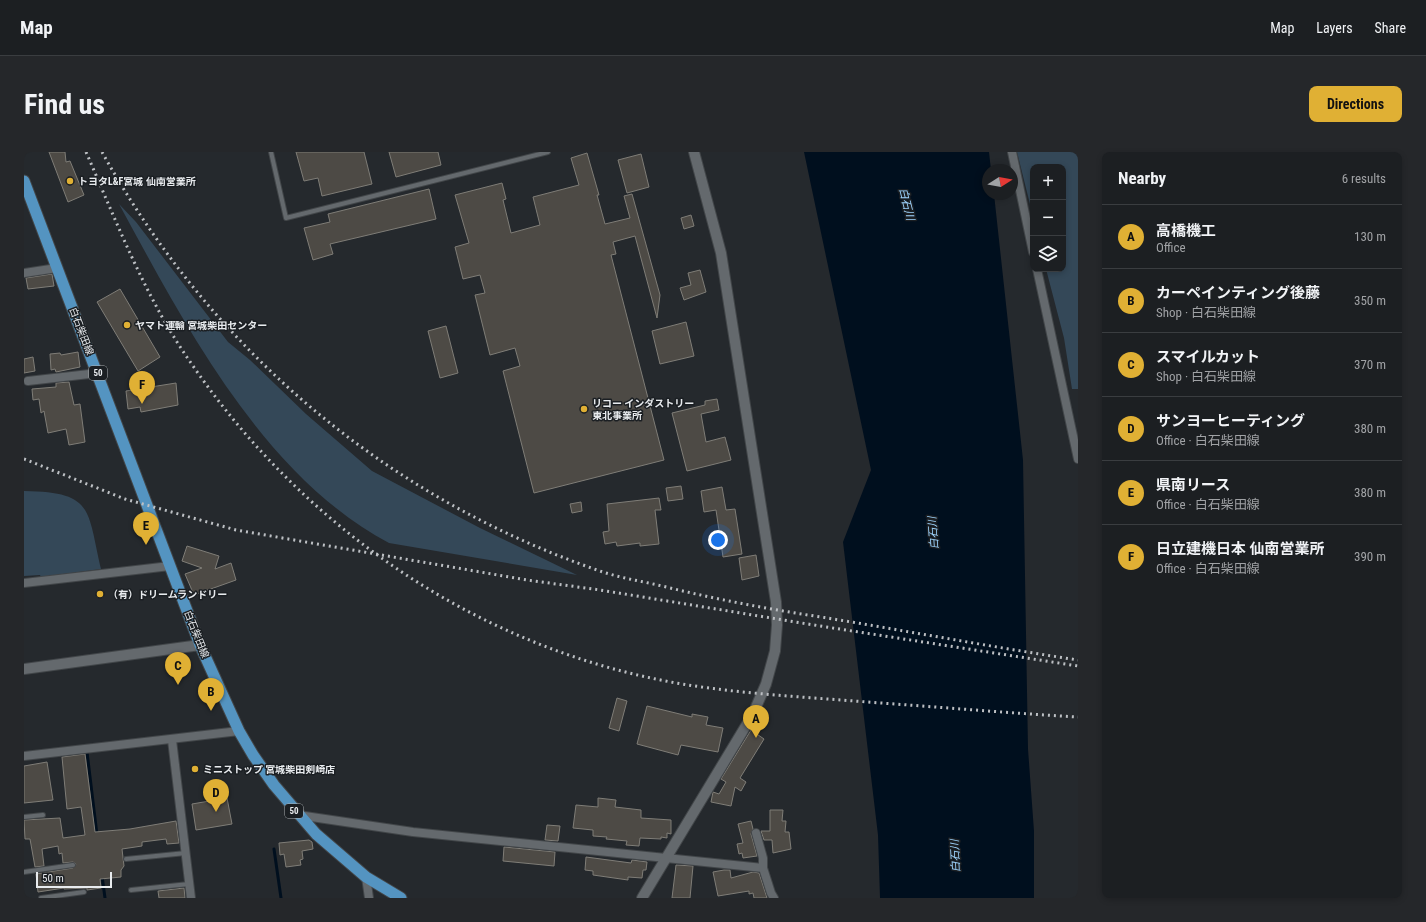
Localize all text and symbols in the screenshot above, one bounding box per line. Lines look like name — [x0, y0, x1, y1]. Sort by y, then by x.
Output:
text: Map — [20, 16, 53, 39]
text: Map — [1270, 20, 1294, 36]
text: Layers — [1316, 20, 1353, 36]
text: Share — [1375, 20, 1406, 36]
button: Directions — [1309, 86, 1402, 122]
text: Find us — [24, 88, 105, 121]
north arrow — [982, 164, 1018, 200]
map controls — [1030, 164, 1066, 272]
button: + — [1030, 164, 1066, 200]
text: Nearby — [1118, 168, 1166, 188]
text: 6 results — [1342, 171, 1386, 186]
marker: トヨタL&F宮城 仙南営業所 — [65, 176, 75, 186]
place label: トヨタL&F宮城 仙南営業所 — [78, 176, 196, 187]
water label: 白石川 — [896, 187, 917, 223]
button: − — [1030, 200, 1066, 236]
text: 高橋機工 — [1156, 222, 1216, 240]
text: A — [1127, 229, 1135, 244]
text: 130 m — [1354, 229, 1386, 244]
button: layers — [1030, 236, 1066, 272]
text: Office — [1156, 240, 1186, 255]
text: カーペインティング後藤 — [1156, 284, 1320, 302]
text: B — [1127, 293, 1135, 308]
text: 350 m — [1354, 293, 1386, 308]
text: Shop · 白石柴田線 — [1156, 305, 1256, 320]
street label: 白石柴田線 — [67, 306, 96, 356]
marker: ヤマト運輸 宮城柴田センター — [122, 320, 132, 330]
place label: ヤマト運輸 宮城柴田センター — [135, 320, 267, 331]
text: スマイルカット — [1156, 348, 1260, 366]
text: C — [1127, 357, 1135, 372]
text: 370 m — [1354, 357, 1386, 372]
road number: 50 — [89, 366, 107, 380]
text: Shop · 白石柴田線 — [1156, 369, 1256, 384]
pin: F — [129, 371, 155, 404]
place label: リコー インダストリー 東北事業所 — [592, 398, 694, 421]
marker: リコー インダストリー 東北事業所 — [579, 404, 589, 414]
text: サンヨーヒーティング — [1156, 412, 1305, 430]
text: D — [1127, 421, 1135, 436]
text: 380 m — [1354, 421, 1386, 436]
text: Office · 白石柴田線 — [1156, 433, 1260, 448]
text: 県南リース — [1156, 476, 1230, 494]
text: E — [1128, 485, 1134, 500]
text: 380 m — [1354, 485, 1386, 500]
text: Office · 白石柴田線 — [1156, 497, 1260, 512]
pin: E — [133, 512, 159, 545]
water label: 白石川 — [926, 515, 941, 550]
your location — [708, 530, 728, 550]
text: 日立建機日本 仙南営業所 — [1156, 540, 1324, 558]
text: F — [1128, 549, 1134, 564]
text: 390 m — [1354, 549, 1386, 564]
text: Office · 白石柴田線 — [1156, 561, 1260, 576]
marker: （有）ドリームランドリー — [95, 589, 105, 599]
place label: （有）ドリームランドリー — [108, 589, 227, 600]
street label: 白石柴田線 — [182, 609, 211, 659]
pin: C — [165, 652, 191, 685]
pin: B — [198, 678, 224, 711]
pin: A — [743, 705, 769, 738]
marker: ミニストップ 宮城柴田剣崎店 — [190, 764, 200, 774]
place label: ミニストップ 宮城柴田剣崎店 — [203, 764, 335, 775]
pin: D — [203, 779, 229, 812]
road number: 50 — [285, 804, 303, 818]
water label: 白石川 — [948, 838, 963, 873]
scale bar — [36, 870, 112, 889]
text: 50 m — [42, 872, 64, 885]

